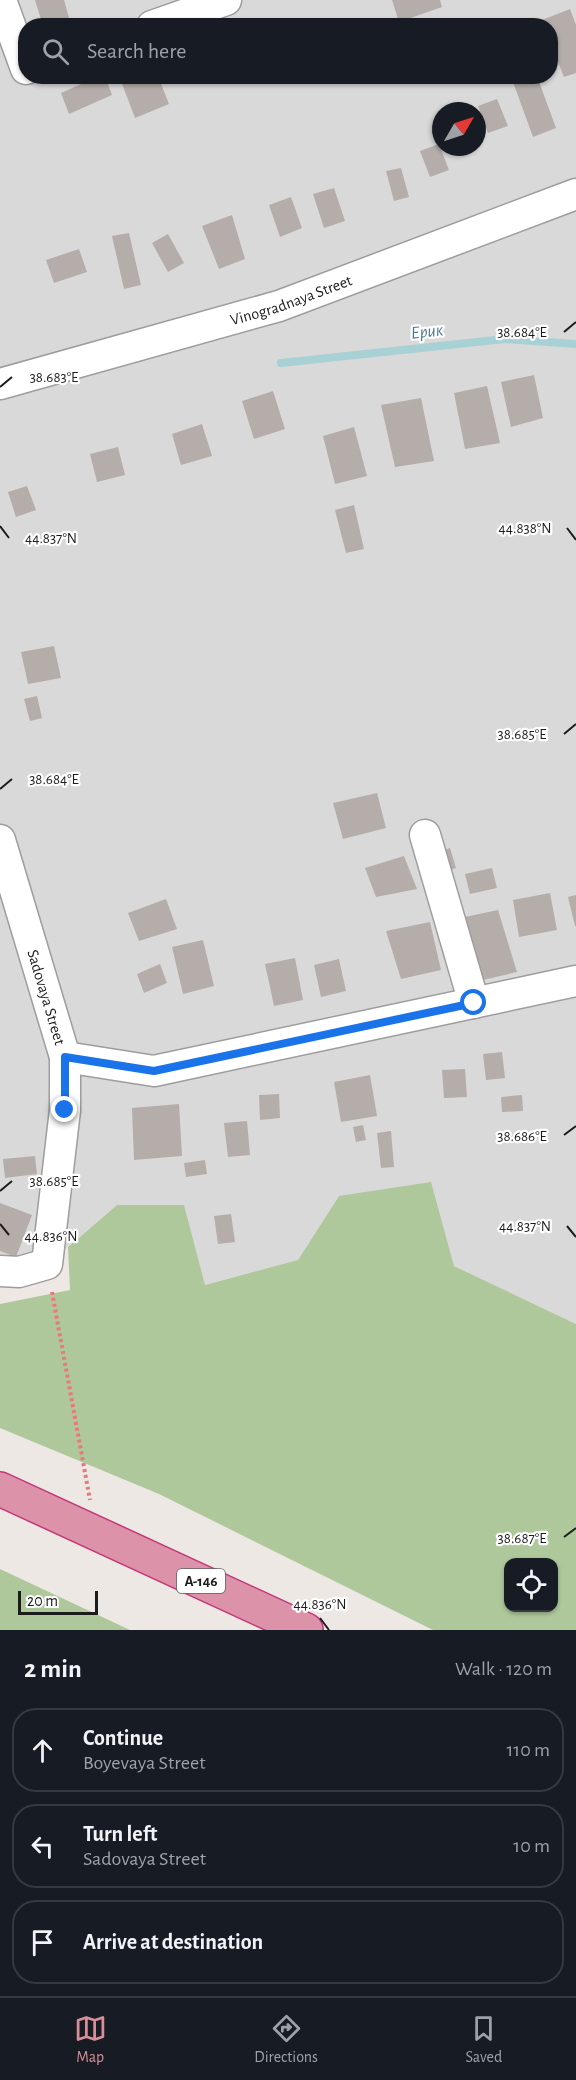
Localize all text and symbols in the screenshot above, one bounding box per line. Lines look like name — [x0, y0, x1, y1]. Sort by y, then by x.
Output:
search box — [18, 18, 558, 84]
icon: search — [39, 35, 72, 68]
text: Search here — [87, 40, 186, 62]
north arrow — [432, 102, 486, 156]
street label: Vinogradnaya Street — [229, 272, 354, 328]
water label: Ерик — [410, 321, 445, 343]
text: 38.684°E — [497, 325, 547, 340]
text: 38.683°E — [30, 370, 78, 385]
text: 44.838°N — [499, 521, 551, 536]
text: 44.837°N — [25, 531, 77, 546]
text: 38.685°E — [498, 727, 546, 742]
text: 38.684°E — [29, 772, 79, 787]
street label: Sadovaya Street — [24, 948, 68, 1047]
route start — [460, 989, 486, 1015]
route end — [51, 1096, 77, 1122]
text: 38.686°E — [497, 1129, 547, 1144]
text: 38.685°E — [30, 1174, 78, 1189]
text: 44.837°N — [499, 1219, 551, 1234]
text: 44.836°N — [25, 1229, 77, 1244]
text: 38.687°E — [498, 1531, 546, 1546]
map controls — [504, 1558, 558, 1612]
button: locate — [504, 1558, 558, 1612]
road number: А-146 — [177, 1569, 225, 1593]
scale bar — [18, 1588, 98, 1616]
text: 20 m — [27, 1593, 58, 1609]
text: 44.836°N — [294, 1597, 346, 1612]
text: 2 min — [24, 1656, 82, 1682]
text: Walk · 120 m — [455, 1659, 552, 1679]
text: Continue — [83, 1727, 163, 1749]
icon: ahead — [26, 1734, 59, 1767]
text: 110 m — [506, 1740, 550, 1760]
text: Boyevaya Street — [83, 1753, 206, 1773]
text: Turn left — [83, 1823, 157, 1845]
icon: left — [26, 1830, 59, 1863]
text: 10 m — [513, 1836, 550, 1856]
text: Sadovaya Street — [83, 1849, 206, 1869]
icon: arrive — [26, 1926, 59, 1959]
text: Arrive at destination — [83, 1931, 263, 1953]
tab: Map — [74, 2012, 107, 2067]
tab: Directions — [254, 2012, 318, 2067]
tab: Saved — [466, 2012, 502, 2067]

